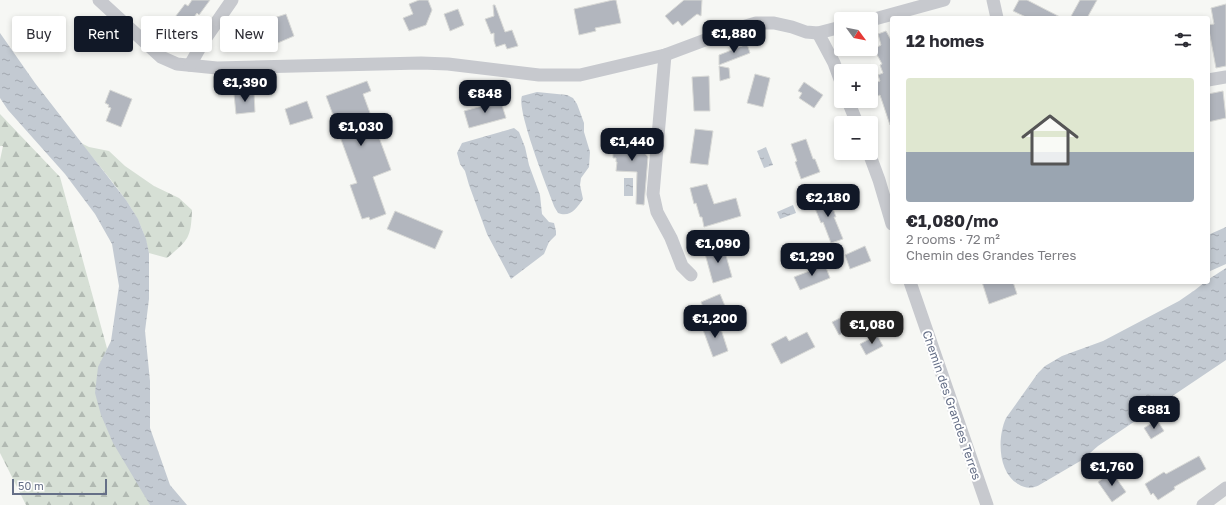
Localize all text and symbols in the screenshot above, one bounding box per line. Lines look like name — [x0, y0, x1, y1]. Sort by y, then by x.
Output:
north arrow — [834, 12, 878, 56]
map controls — [834, 12, 878, 160]
chip: Buy — [12, 16, 66, 52]
chip: Rent — [74, 16, 133, 52]
chip: Filters — [141, 16, 212, 52]
chip: New — [220, 16, 278, 52]
pin: €1,880 — [701, 20, 767, 54]
text: €1,880 — [711, 25, 757, 41]
icon: filters — [1172, 29, 1194, 51]
text: 12 homes — [906, 30, 984, 51]
button: + — [834, 64, 878, 108]
pin: €1,390 — [212, 69, 278, 103]
text: €1,390 — [223, 74, 267, 90]
pin: €848 — [461, 80, 509, 114]
text: €848 — [468, 85, 502, 101]
icon: home — [1014, 104, 1086, 176]
pin: €1,030 — [328, 113, 394, 147]
button: − — [834, 116, 878, 160]
text: €1,030 — [339, 118, 383, 134]
pin: €1,440 — [599, 128, 665, 162]
text: €1,440 — [610, 133, 654, 149]
pin: €2,180 — [795, 184, 861, 218]
text: €2,180 — [806, 189, 850, 205]
text: €1,080/mo — [906, 210, 998, 231]
pin: €1,090 — [685, 230, 751, 264]
text: 2 rooms · 72 m² — [906, 231, 1000, 247]
text: €1,090 — [695, 235, 741, 251]
pin: €1,290 — [779, 243, 845, 277]
text: Chemin des Grandes Terres — [906, 247, 1076, 263]
text: €1,290 — [790, 248, 834, 264]
pin: €1,200 — [682, 305, 748, 339]
text: €1,200 — [693, 310, 737, 326]
pin: €1,080 — [839, 311, 905, 345]
text: €1,080 — [849, 316, 895, 332]
street label: Chemin des Grandes Terres — [919, 328, 985, 482]
pin: €881 — [1130, 396, 1178, 430]
text: €881 — [1138, 401, 1170, 417]
pin: €1,760 — [1079, 453, 1145, 487]
text: €1,760 — [1090, 458, 1134, 474]
scale bar — [12, 477, 107, 496]
text: 50 m — [18, 479, 44, 492]

